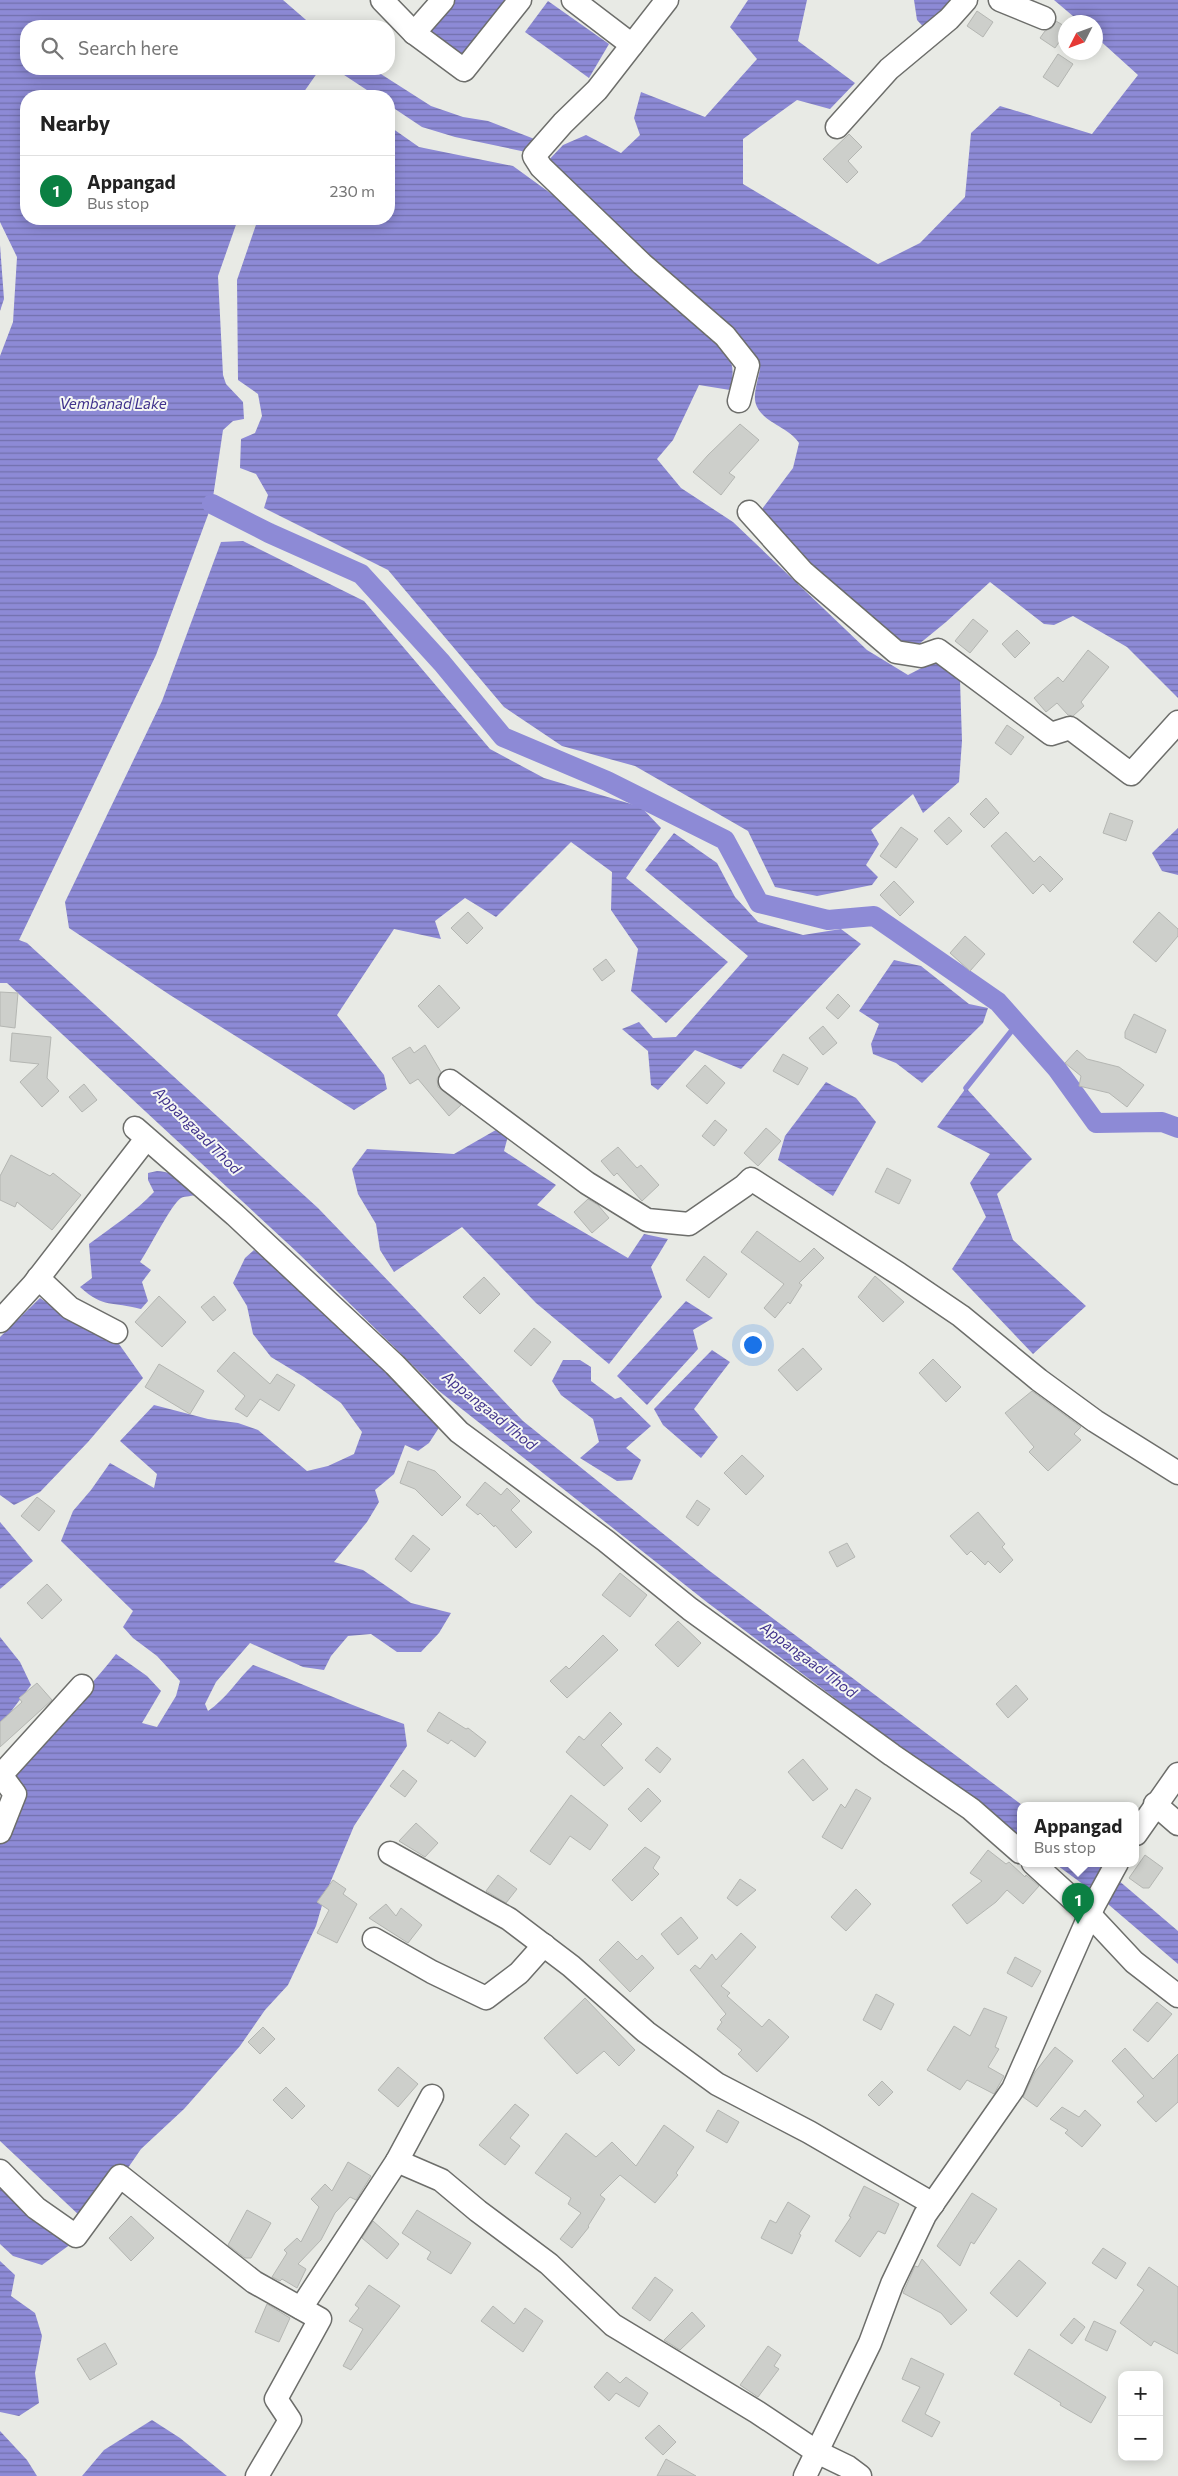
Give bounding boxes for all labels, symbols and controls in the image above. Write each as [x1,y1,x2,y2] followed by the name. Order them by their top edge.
[1058,15,1103,60] north arrow
[20,20,395,75] search box
[38,34,66,62] icon: search
[78,36,178,59] text: Search here
[40,110,110,135] text: Nearby
[87,170,176,193] text: Appangad
[52,181,60,200] text: 1
[330,181,375,200] text: 230 m
[87,193,149,212] text: Bus stop
[59,394,167,412] water label: Vembanad Lake
[150,1082,246,1178] water label: Appangaad Thod
[740,1332,766,1358] your location
[439,1366,542,1454] water label: Appangaad Thod
[757,1616,862,1702] water label: Appangaad Thod
[1017,1802,1139,1867] popup
[1034,1814,1122,1837] text: Appangad
[1034,1837,1096,1856] text: Bus stop
[1062,1883,1094,1924] pin: 1
[1118,2371,1163,2461] map controls
[1118,2371,1163,2416] button: +
[1118,2416,1163,2461] button: −

